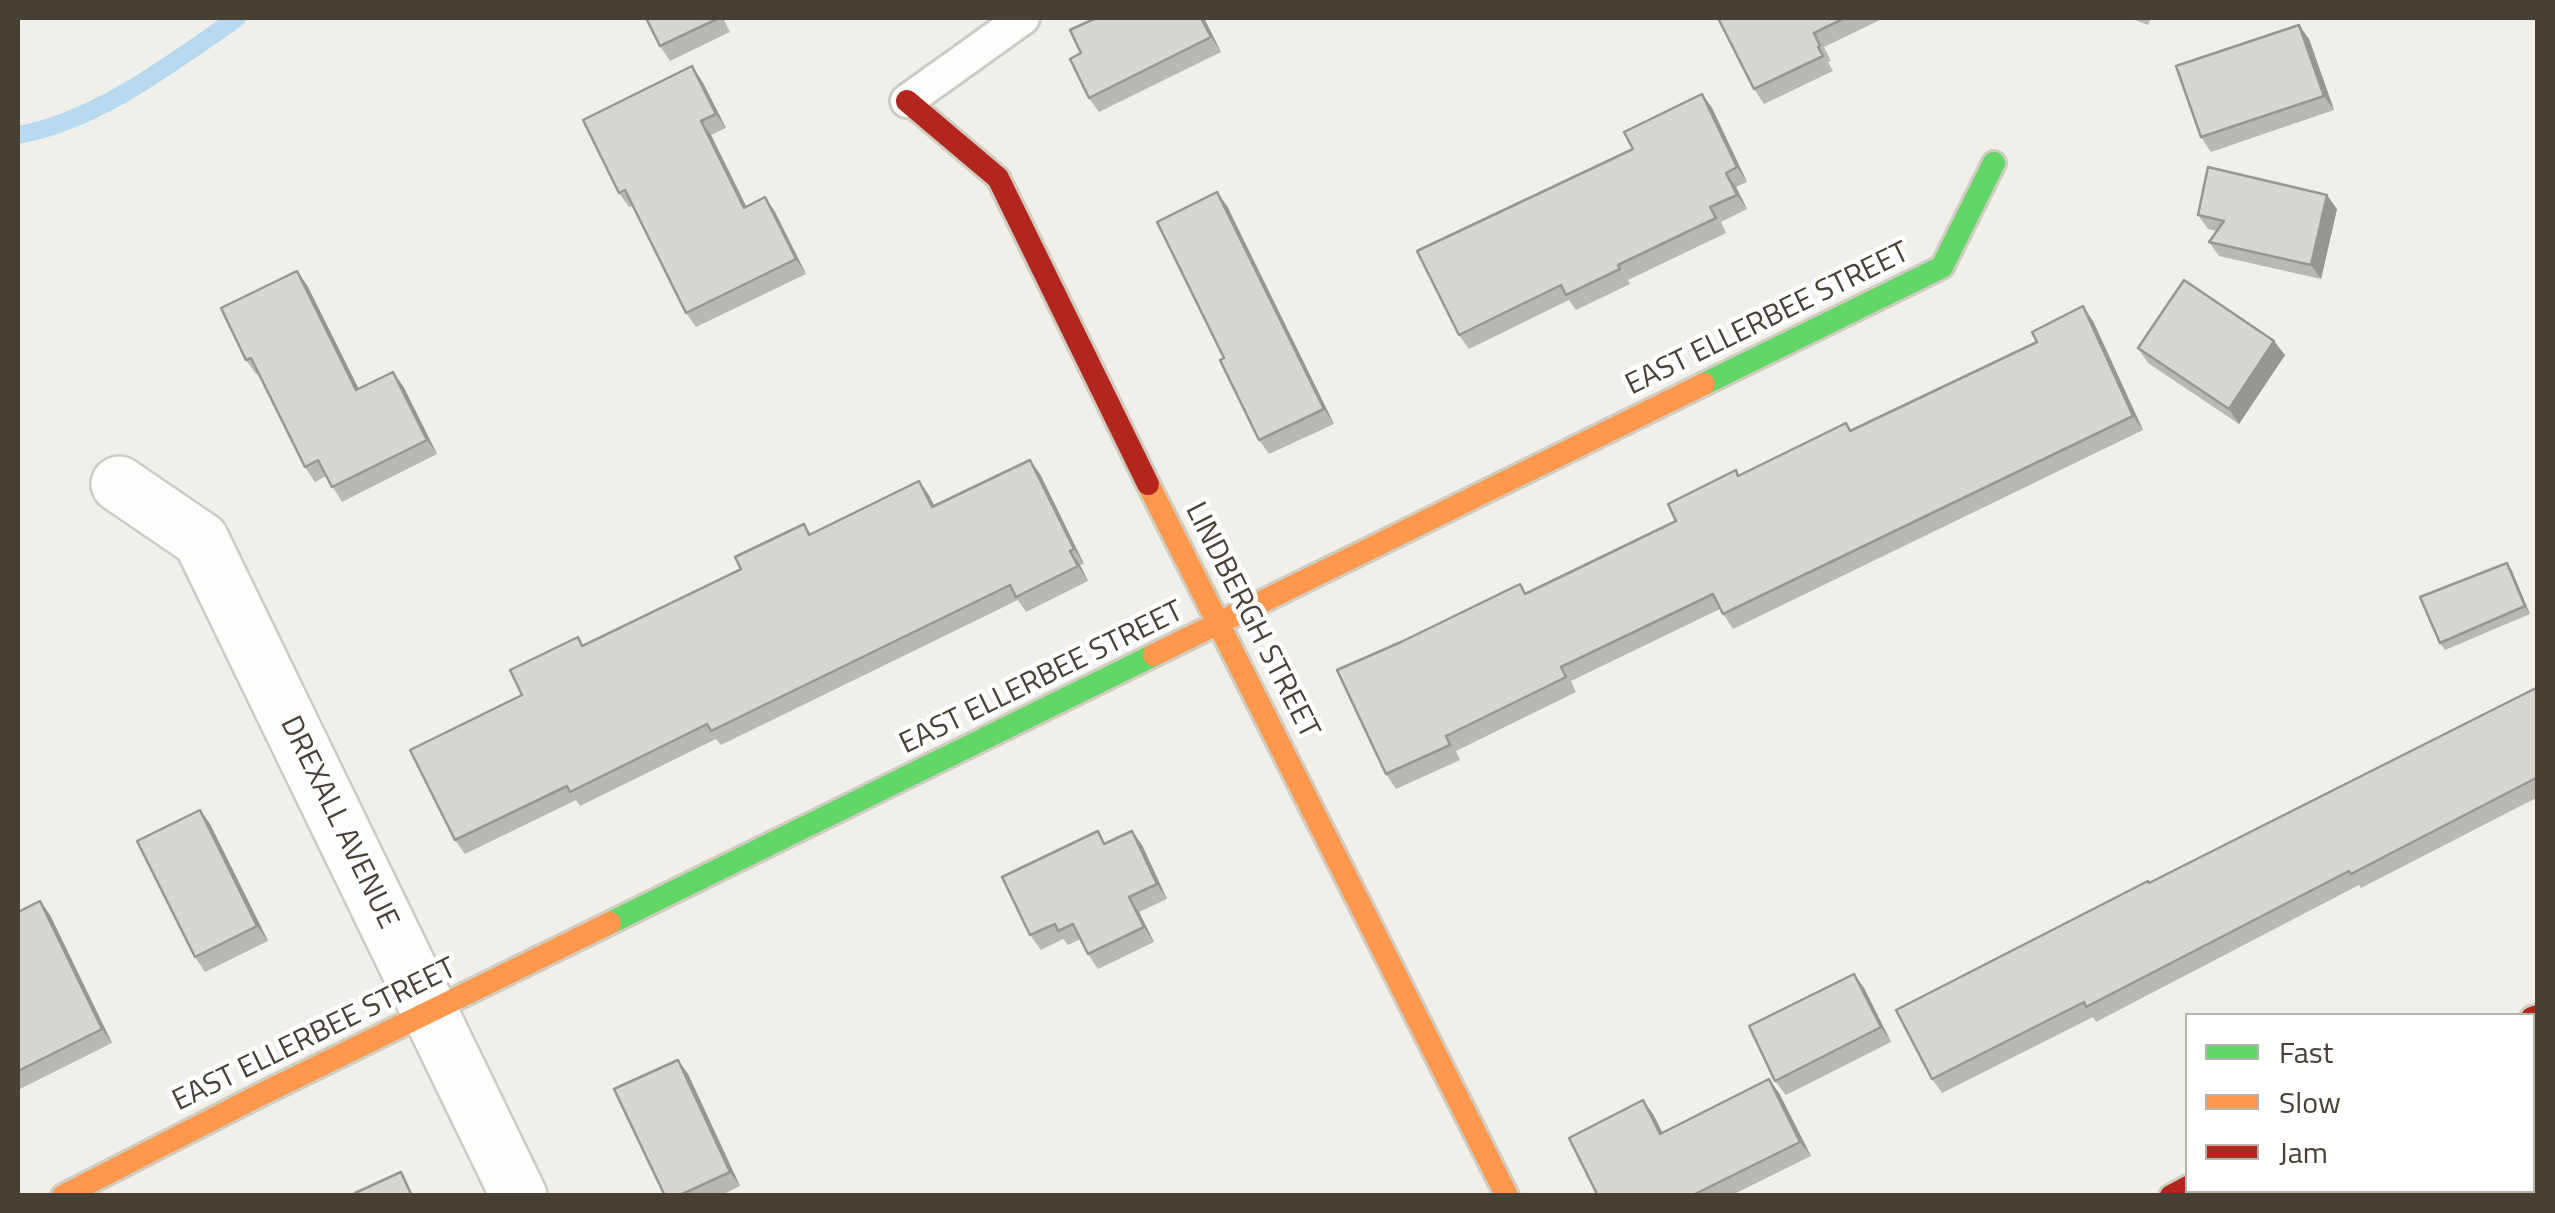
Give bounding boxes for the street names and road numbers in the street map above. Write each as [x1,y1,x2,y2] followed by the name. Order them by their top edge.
[1620,236,1916,404] street label: EAST ELLERBEE STREET
[1176,497,1326,745] street label: LINDBERGH STREET
[894,595,1190,763] street label: EAST ELLERBEE STREET
[271,711,405,935] street label: DREXALL AVENUE
[167,952,463,1120] street label: EAST ELLERBEE STREET

